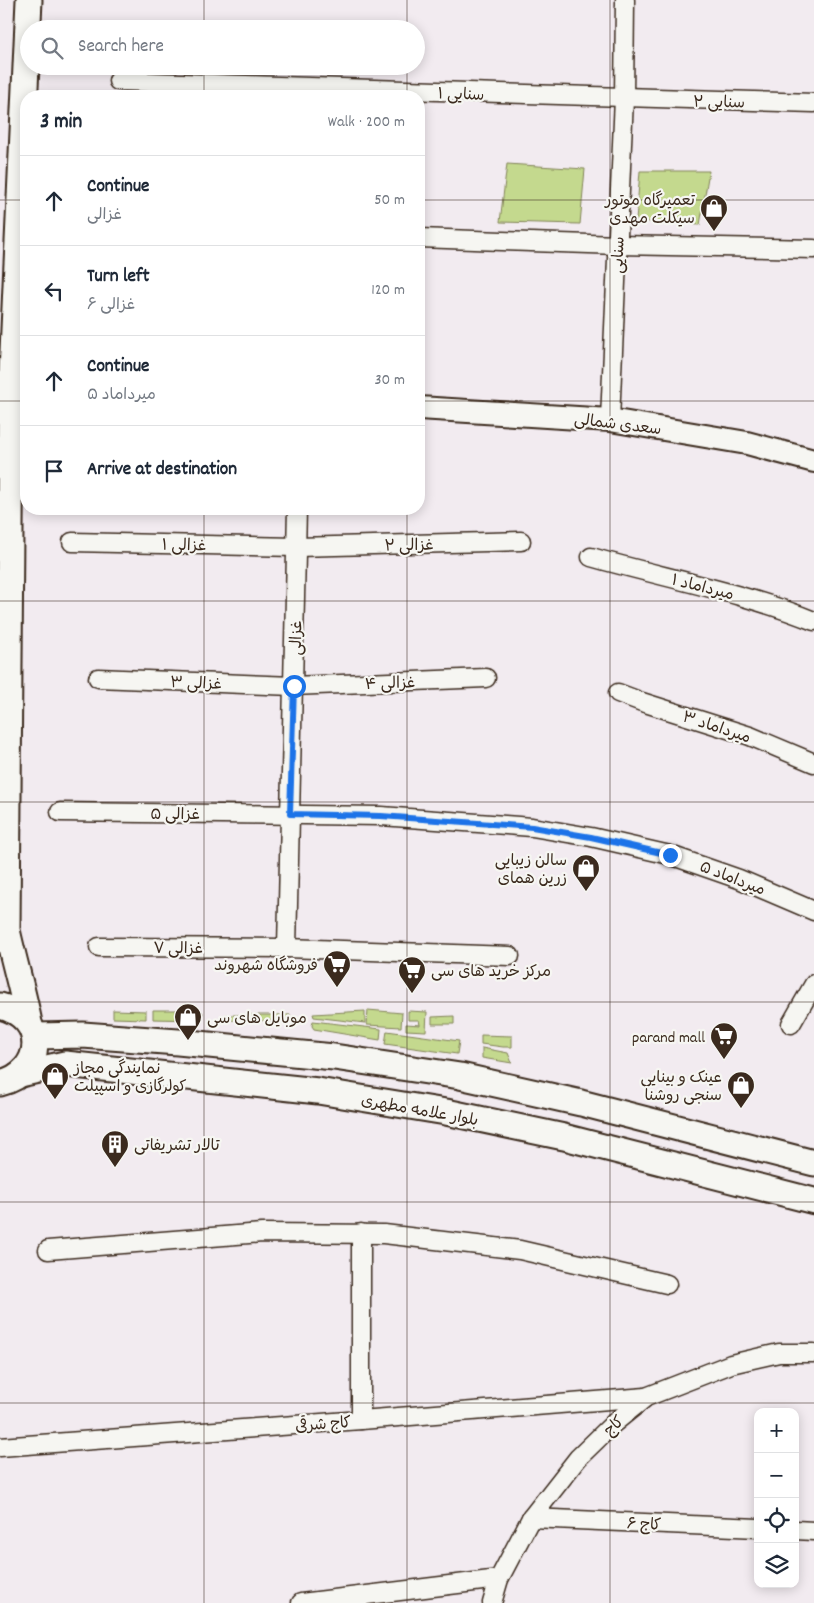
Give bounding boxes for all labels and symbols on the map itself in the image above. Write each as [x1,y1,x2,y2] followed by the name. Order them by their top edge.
[437,83,485,108] street label: سنایی ۱
[693,92,745,115] street label: سنایی ۲
[603,190,695,231] place label: تعمیرگاه موتور سیکلت مهدی
[699,193,729,232] shop icon: تعمیرگاه موتور سیکلت مهدی
[607,236,632,274] street label: سنایی
[573,409,663,442] street label: سعدی شمالی
[162,535,206,558] street label: غزالی ۱
[384,535,434,558] street label: غزالی ۲
[669,570,736,607] street label: میرداماد ۱
[286,620,309,656] street label: غزالی
[170,672,222,697] street label: غزالی ۳
[364,672,416,697] street label: غزالی ۴
[283,675,306,698] route start
[679,706,754,750] street label: میرداماد ۳
[150,804,200,827] street label: غزالی ۵
[659,844,682,867] route end
[495,850,567,891] place label: سالن زیبایی زرین همای
[571,853,601,892] shop icon: سالن زیبایی زرین همای
[696,856,768,902] street label: میرداماد ۵
[153,938,203,961] street label: غزالی ۷
[322,949,352,988] supermarket icon: فروشگاه شهروند
[214,955,318,978] place label: فروشگاه شهروند
[397,955,427,994] supermarket icon: مرکز خرید های سی
[431,961,551,984] place label: مرکز خرید های سی
[173,1002,203,1041] shop icon: موبایل های سی
[207,1008,307,1031] place label: موبایل های سی
[709,1021,739,1060] supermarket icon: parand mall
[632,1027,705,1050] place label: parand mall
[72,1058,187,1099] place label: نمایندگی مجاز کولرگازی و اسپیلت
[40,1061,70,1100] shop icon: نمایندگی مجاز کولرگازی و اسپیلت
[641,1067,722,1108] place label: عینک و بینایی سنجی روشنا
[726,1070,756,1109] shop icon: عینک و بینایی سنجی روشنا
[359,1090,480,1133] street label: بلوار علامه مطهری
[100,1129,130,1168] building icon: تالار تشریفاتی
[134,1135,220,1158] place label: تالار تشریفاتی
[294,1411,352,1439] street label: کاج شرقی
[599,1411,630,1442] street label: کاج
[626,1513,662,1538] street label: کاج ۶

